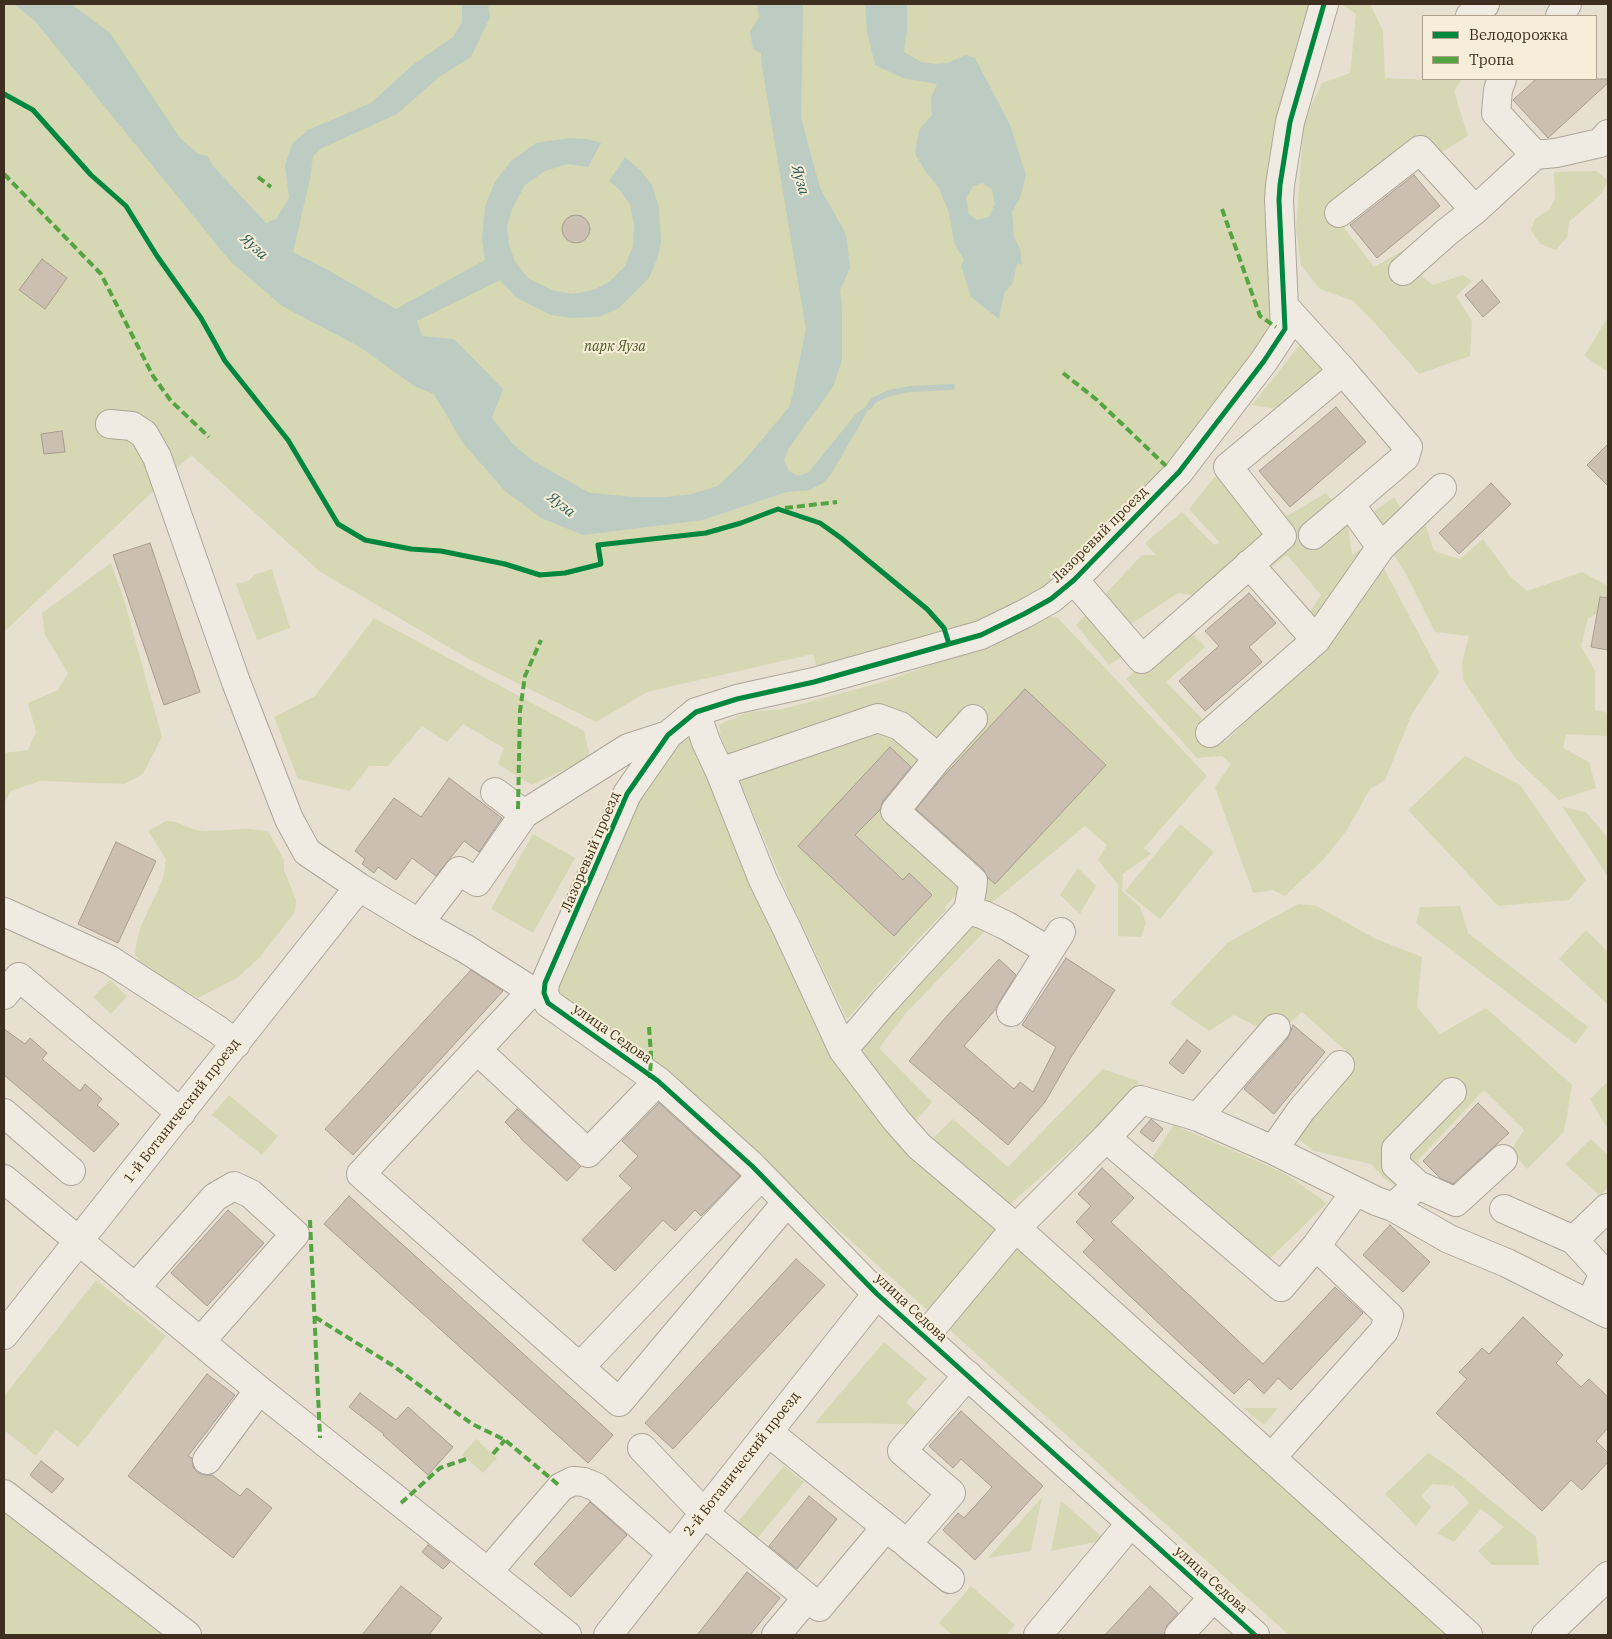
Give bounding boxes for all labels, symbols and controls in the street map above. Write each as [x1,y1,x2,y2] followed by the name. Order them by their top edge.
[1422,15,1597,80] legend
[1469,25,1568,44] text: Велодорожка
[1469,50,1514,69] text: Тропа
[787,163,813,197] water label: Яуза
[237,230,271,264] water label: Яуза
[584,339,646,355] park label: парк Яуза
[1048,483,1152,587] street label: Лазоревый проезд
[543,489,579,521] water label: Яуза
[558,789,624,915] street label: Лазоревый проезд
[569,1000,655,1068] street label: улица Седова
[120,1035,244,1187] street label: 1-й Ботанический проезд
[871,1270,951,1346] street label: улица Седова
[680,1388,804,1540] street label: 2-й Ботанический проезд
[1171,1543,1251,1617] street label: улица Седова

